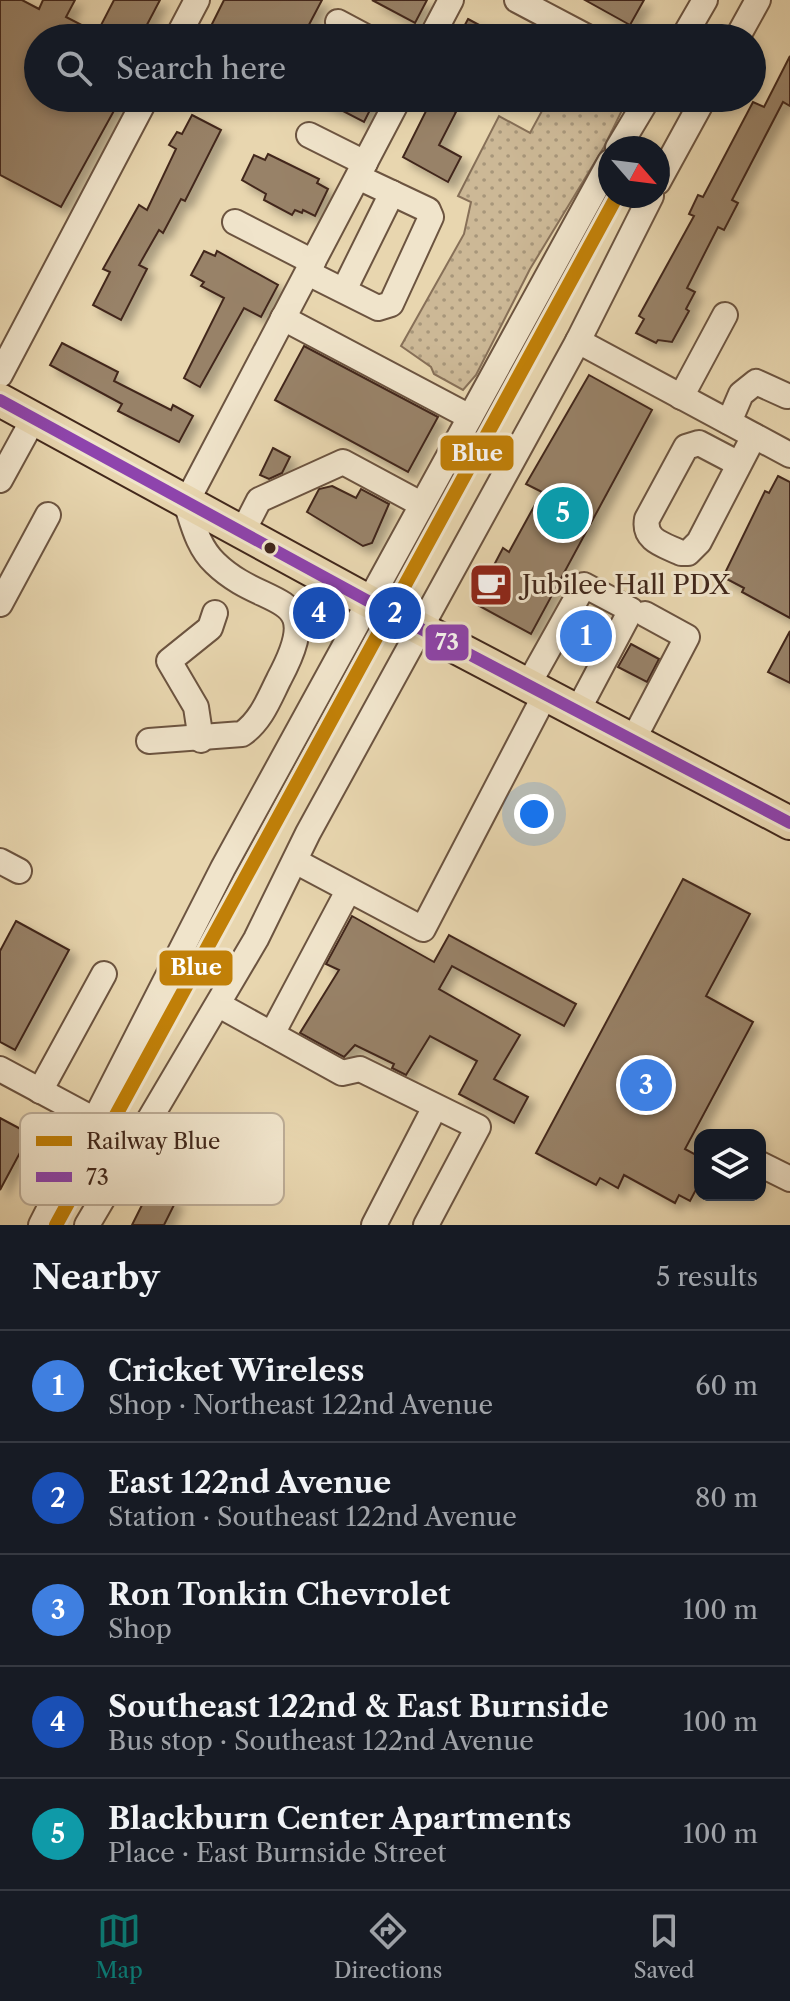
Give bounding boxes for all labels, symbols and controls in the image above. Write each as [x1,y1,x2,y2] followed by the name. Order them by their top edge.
[24,24,766,112] search box
[52,46,96,90] icon: search
[116,50,286,87] text: Search here
[598,136,670,208] north arrow
[439,434,515,472] line badge: Blue
[451,440,503,467] text: Blue
[537,483,589,543] pin: 5
[262,540,278,556] unlabelled marker
[467,561,515,609] cafe icon: Jubilee Hall PDX
[518,569,730,601] place label: Jubilee Hall PDX
[293,583,345,643] pin: 4
[369,583,421,643] pin: 2
[560,606,612,666] pin: 1
[424,623,470,662] line badge: 73
[435,629,459,656] text: 73
[514,794,554,834] your location
[158,949,234,987] line badge: Blue
[170,954,222,981] text: Blue
[620,1055,672,1115] pin: 3
[20,1113,284,1205] legend
[86,1128,220,1155] text: Railway Blue
[694,1129,766,1201] map controls
[694,1129,766,1201] button: layers
[86,1164,109,1191] text: 73
[32,1256,160,1298] text: Nearby
[656,1261,758,1293] text: 5 results
[108,1352,364,1389] text: Cricket Wireless
[52,1370,64,1402] text: 1
[695,1370,758,1402] text: 60 m
[108,1389,493,1421] text: Shop · Northeast 122nd Avenue
[108,1464,391,1501] text: East 122nd Avenue
[50,1482,66,1514] text: 2
[695,1482,758,1514] text: 80 m
[108,1501,517,1533] text: Station · Southeast 122nd Avenue
[108,1576,450,1613] text: Ron Tonkin Chevrolet
[51,1594,65,1626] text: 3
[683,1594,758,1626] text: 100 m
[108,1613,172,1645] text: Shop
[108,1688,609,1725] text: Southeast 122nd & East Burnside
[50,1706,66,1738] text: 4
[683,1706,758,1738] text: 100 m
[108,1725,534,1757] text: Bus stop · Southeast 122nd Avenue
[108,1800,571,1837] text: Blackburn Center Apartments
[51,1818,65,1850] text: 5
[683,1818,758,1850] text: 100 m
[108,1837,447,1869] text: Place · East Burnside Street
[95,1909,143,1984] tab: Map
[334,1909,442,1984] tab: Directions
[633,1909,694,1984] tab: Saved

